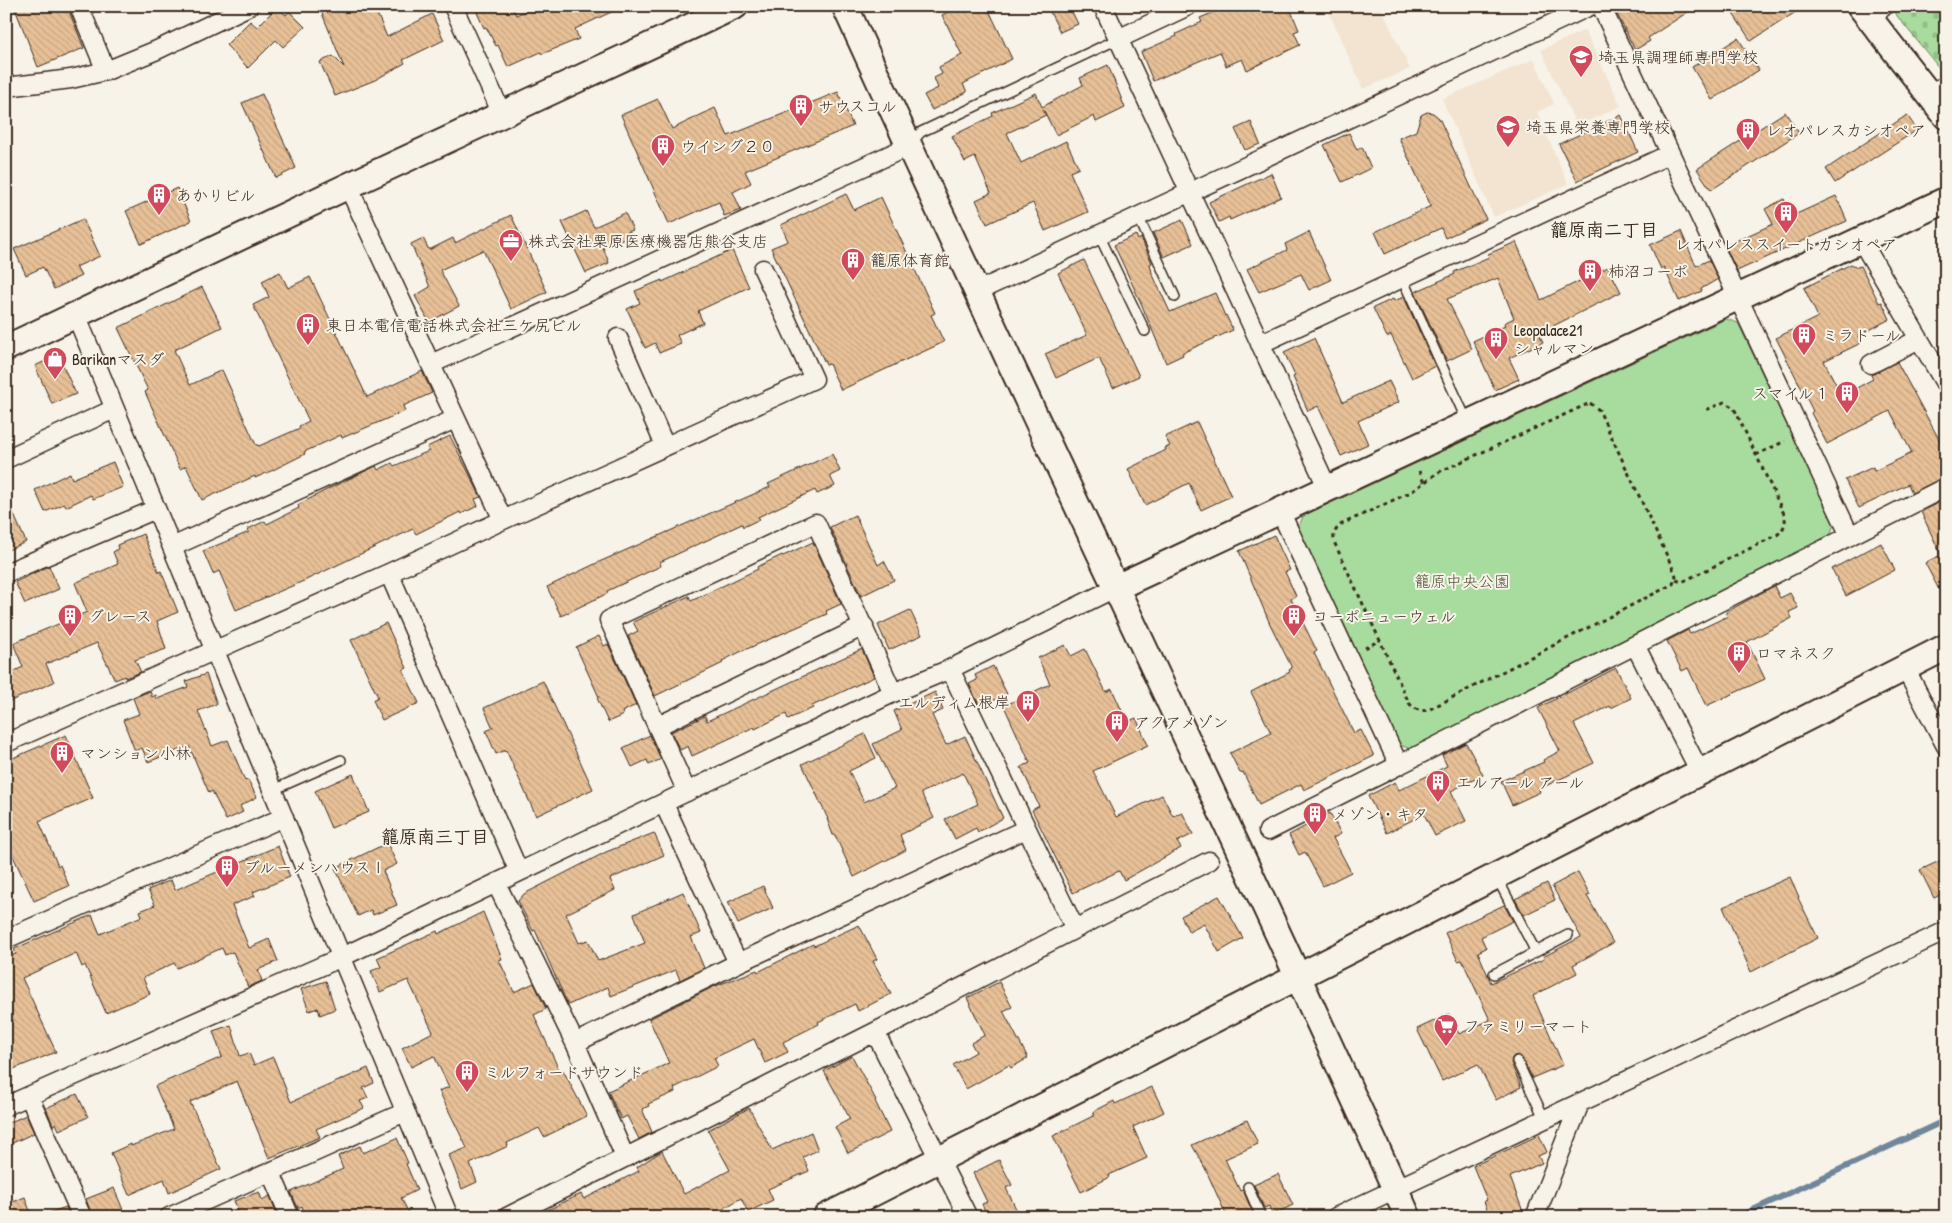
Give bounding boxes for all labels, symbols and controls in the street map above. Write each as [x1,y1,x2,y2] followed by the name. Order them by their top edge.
[1568,44,1594,78] school or university icon: 埼玉県調理師専門学校
[1598,46,1758,68] place label: 埼玉県調理師専門学校
[788,93,814,127] building icon: サウスコル
[818,95,897,117] place label: サウスコル
[1495,114,1521,148] school or university icon: 埼玉県栄養専門学校
[1526,116,1670,138] place label: 埼玉県栄養専門学校
[1735,117,1761,151] building icon: レオパレスカシオペア
[1766,119,1926,141] place label: レオパレスカシオペア
[650,133,676,167] building icon: ウイング２０
[680,135,775,157] place label: ウイング２０
[146,182,172,216] building icon: あかりビル
[176,184,256,206] place label: あかりビル
[1773,200,1799,234] building icon: レオパレススイートカシオペア
[1550,217,1658,242] district label: 籠原南二丁目
[498,228,524,262] office icon: 株式会社栗原医療機器店熊谷支店
[528,230,768,252] place label: 株式会社栗原医療機器店熊谷支店
[1675,233,1897,255] place label: レオパレススイートカシオペア
[840,247,866,281] building icon: 籠原体育館
[870,249,950,271] place label: 籠原体育館
[1577,258,1603,292] building icon: 柿沼コーポ
[1608,260,1688,282] place label: 柿沼コーポ
[295,312,321,346] building icon: 東日本電信電話株式会社三ケ尻ビル
[326,314,582,336] place label: 東日本電信電話株式会社三ケ尻ビル
[1514,319,1594,359] place label: Leopalace21 シャルマン
[1791,322,1817,356] building icon: ミラドール
[1822,324,1901,346] place label: ミラドール
[1483,326,1509,360] building icon: Leopalace21 シャルマン
[42,346,68,380] shop icon: Barikanマスダ
[72,348,165,370] place label: Barikanマスダ
[1834,380,1860,414] building icon: スマイル１
[1752,382,1830,404] place label: スマイル１
[1414,570,1510,592] park label: 籠原中央公園
[57,603,83,637] building icon: グレース
[1281,603,1307,637] building icon: コーポニューウェル
[88,605,152,627] place label: グレース
[1312,605,1456,627] place label: コーポニューウェル
[1726,640,1752,674] building icon: ロマネスク
[1756,642,1836,664] place label: ロマネスク
[1015,689,1041,723] building icon: エルディム根岸
[898,691,1010,713] place label: エルディム根岸
[1104,709,1130,743] building icon: アクアメゾン
[1134,711,1228,733] place label: アクアメゾン
[49,740,75,774] building icon: マンション小林
[80,742,191,764] place label: マンション小林
[1425,769,1451,803] building icon: エルアール アール
[1456,771,1584,793] place label: エルアール アール
[1302,801,1328,835] building icon: メゾン・キタ
[1332,803,1428,825] place label: メゾン・キタ
[381,824,489,849] district label: 籠原南三丁目
[214,854,240,888] building icon: ブルーメンハウスＩ
[244,856,386,878] place label: ブルーメンハウスＩ
[1433,1013,1459,1047] supermarket icon: ファミリーマート
[1464,1015,1592,1037] place label: ファミリーマート
[454,1059,480,1093] building icon: ミルフォードサウンド
[484,1061,644,1083] place label: ミルフォードサウンド

